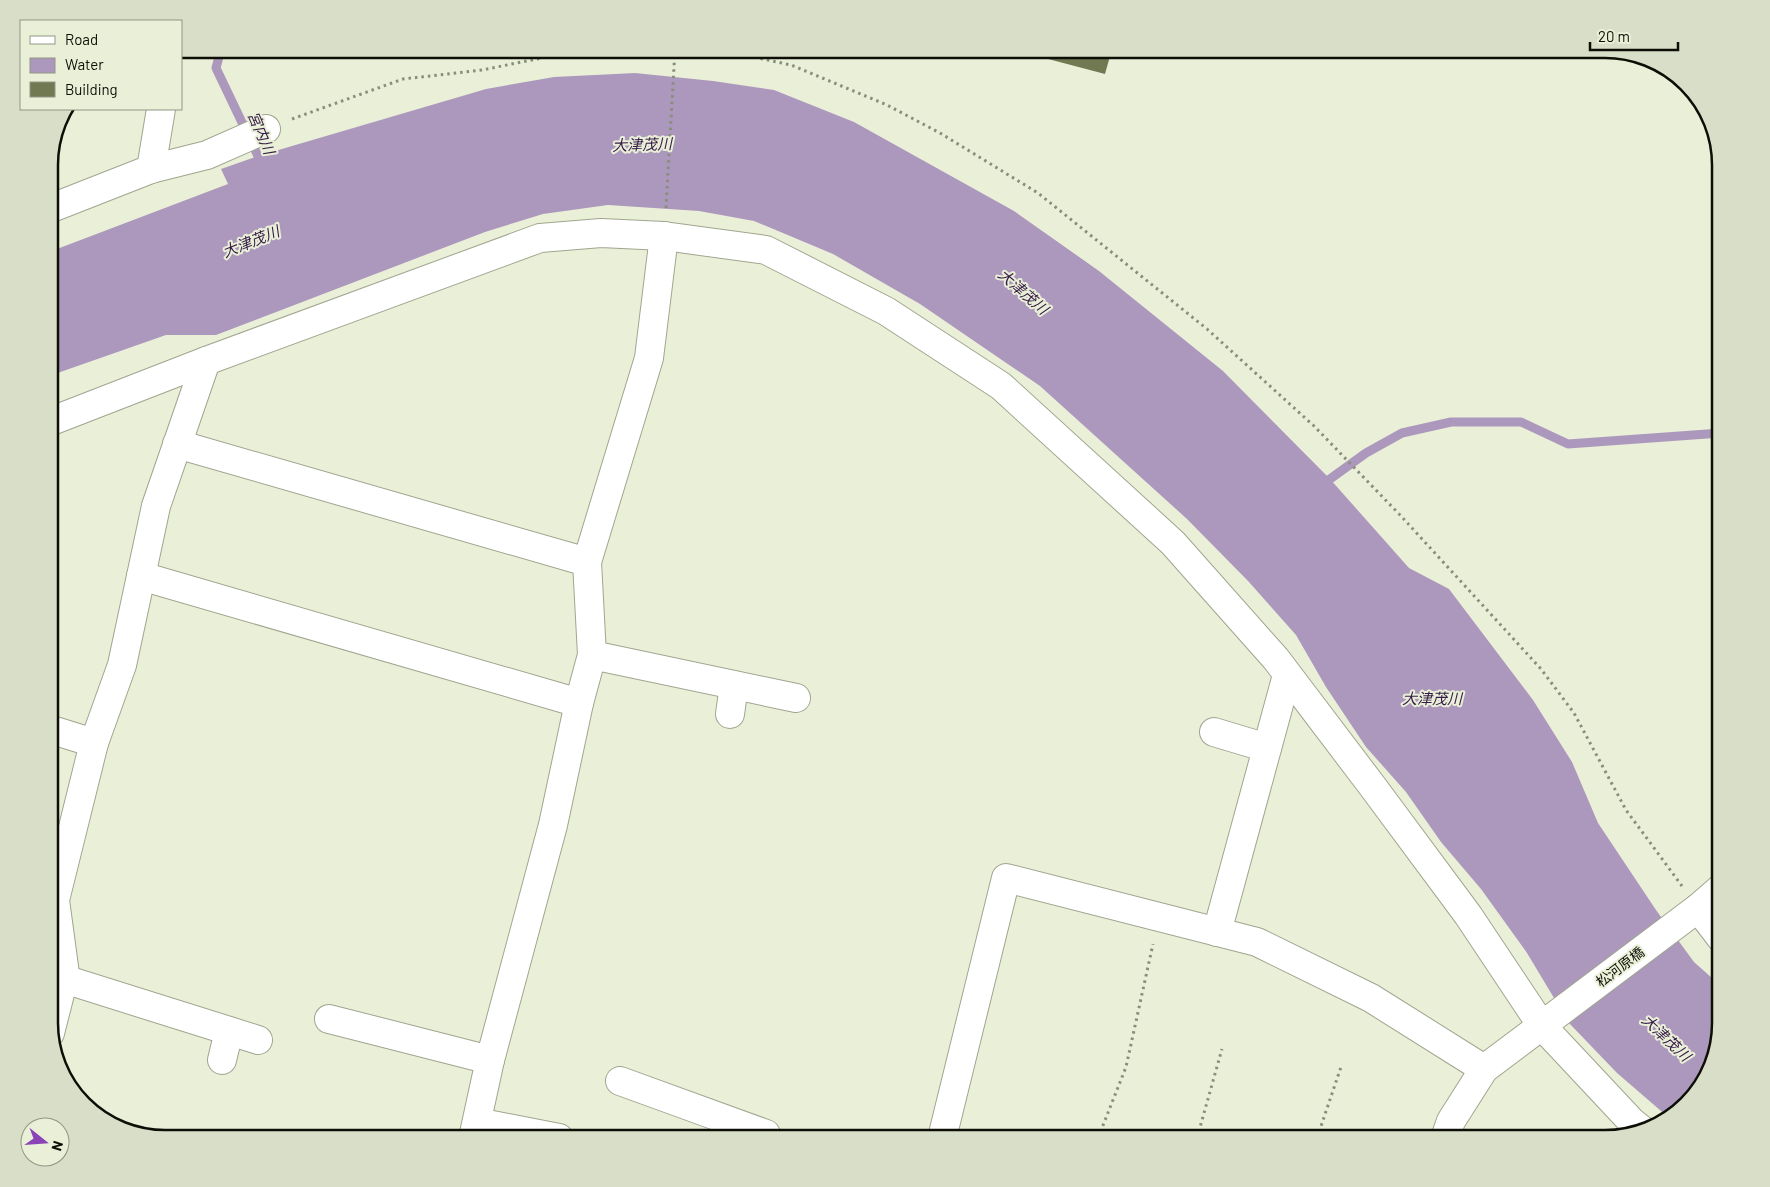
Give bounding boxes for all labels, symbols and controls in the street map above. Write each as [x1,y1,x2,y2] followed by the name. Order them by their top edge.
[20,20,182,110] legend
[1590,20,1678,52] scale bar
[1598,27,1630,45] text: 20 m
[65,30,98,48] text: Road
[65,55,104,73] text: Water
[65,80,118,98] text: Building
[245,108,280,159] water label: 宮内川
[612,134,674,154] water label: 大津茂川
[219,221,284,261] water label: 大津茂川
[995,265,1054,319] water label: 大津茂川
[1402,689,1464,707] water label: 大津茂川
[1592,943,1647,990] street label: 松河原橋
[1639,1010,1696,1066] water label: 大津茂川
[20,1117,70,1167] north arrow
[48,1139,67,1153] text: N

